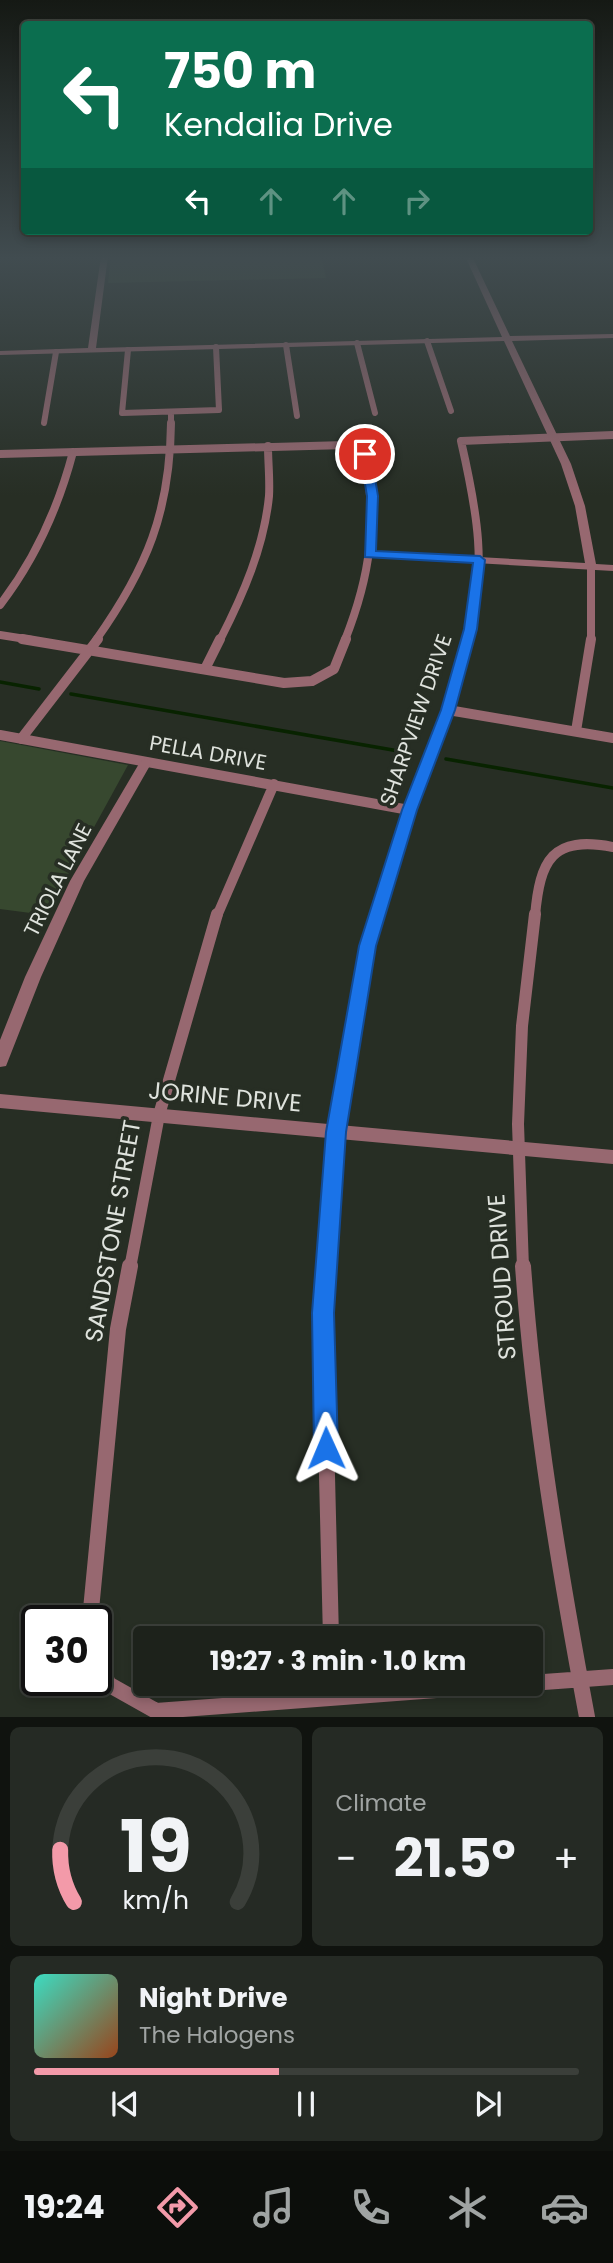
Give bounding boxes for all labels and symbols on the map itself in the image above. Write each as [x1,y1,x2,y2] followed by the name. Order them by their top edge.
[335,424,395,484] pin
[373,630,459,810] street label: SHARPVIEW DRIVE
[147,728,269,777] street label: PELLA DRIVE
[17,818,98,941] street label: TRIOLA LANE
[147,1073,303,1120] street label: JORINE DRIVE
[77,1117,148,1345] street label: SANDSTONE STREET
[479,1193,524,1361] street label: STROUD DRIVE
[289,1411,363,1485] position arrow
[21,1605,112,1696] speed limit sign: 30

